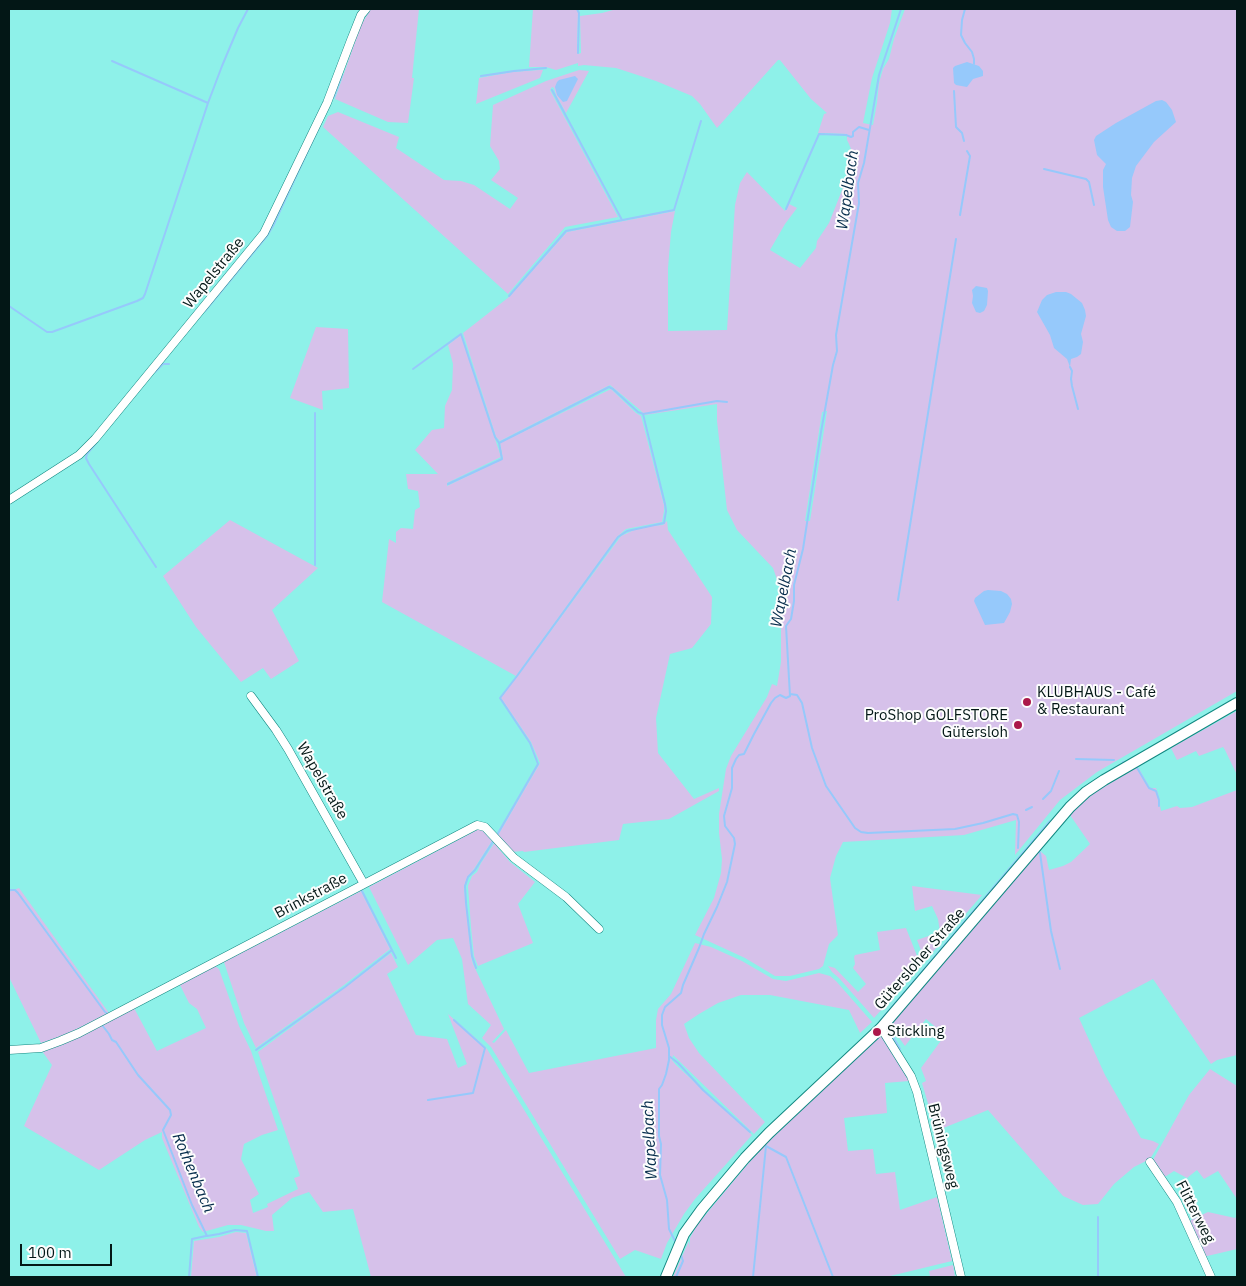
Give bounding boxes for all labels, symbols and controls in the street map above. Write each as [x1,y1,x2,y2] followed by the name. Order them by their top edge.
[833,149,863,231] water label: Wapelbach
[180,234,248,312] street label: Wapelstraße
[767,547,801,629] water label: Wapelbach
[1037,684,1156,719] place label: KLUBHAUS - Café & Restaurant
[1021,696,1033,708] marker: KLUBHAUS - Café & Restaurant
[865,707,1008,742] place label: ProShop GOLFSTORE Gütersloh
[1012,719,1024,731] marker: ProShop GOLFSTORE Gütersloh
[293,739,351,823] street label: Wapelstraße
[272,869,350,923] street label: Brinkstraße
[871,905,969,1013] street label: Gütersloher Straße
[887,1023,944,1041] place label: Stickling
[871,1026,883,1038] marker: Stickling
[638,1100,662,1180] water label: Wapelbach
[924,1101,962,1191] street label: Brüningsweg
[168,1130,218,1216] water label: Rothenbach
[1172,1178,1218,1246] street label: Flitterweg
[22,1234,115,1266] scale bar
[28,1243,72,1262] text: 100 m

